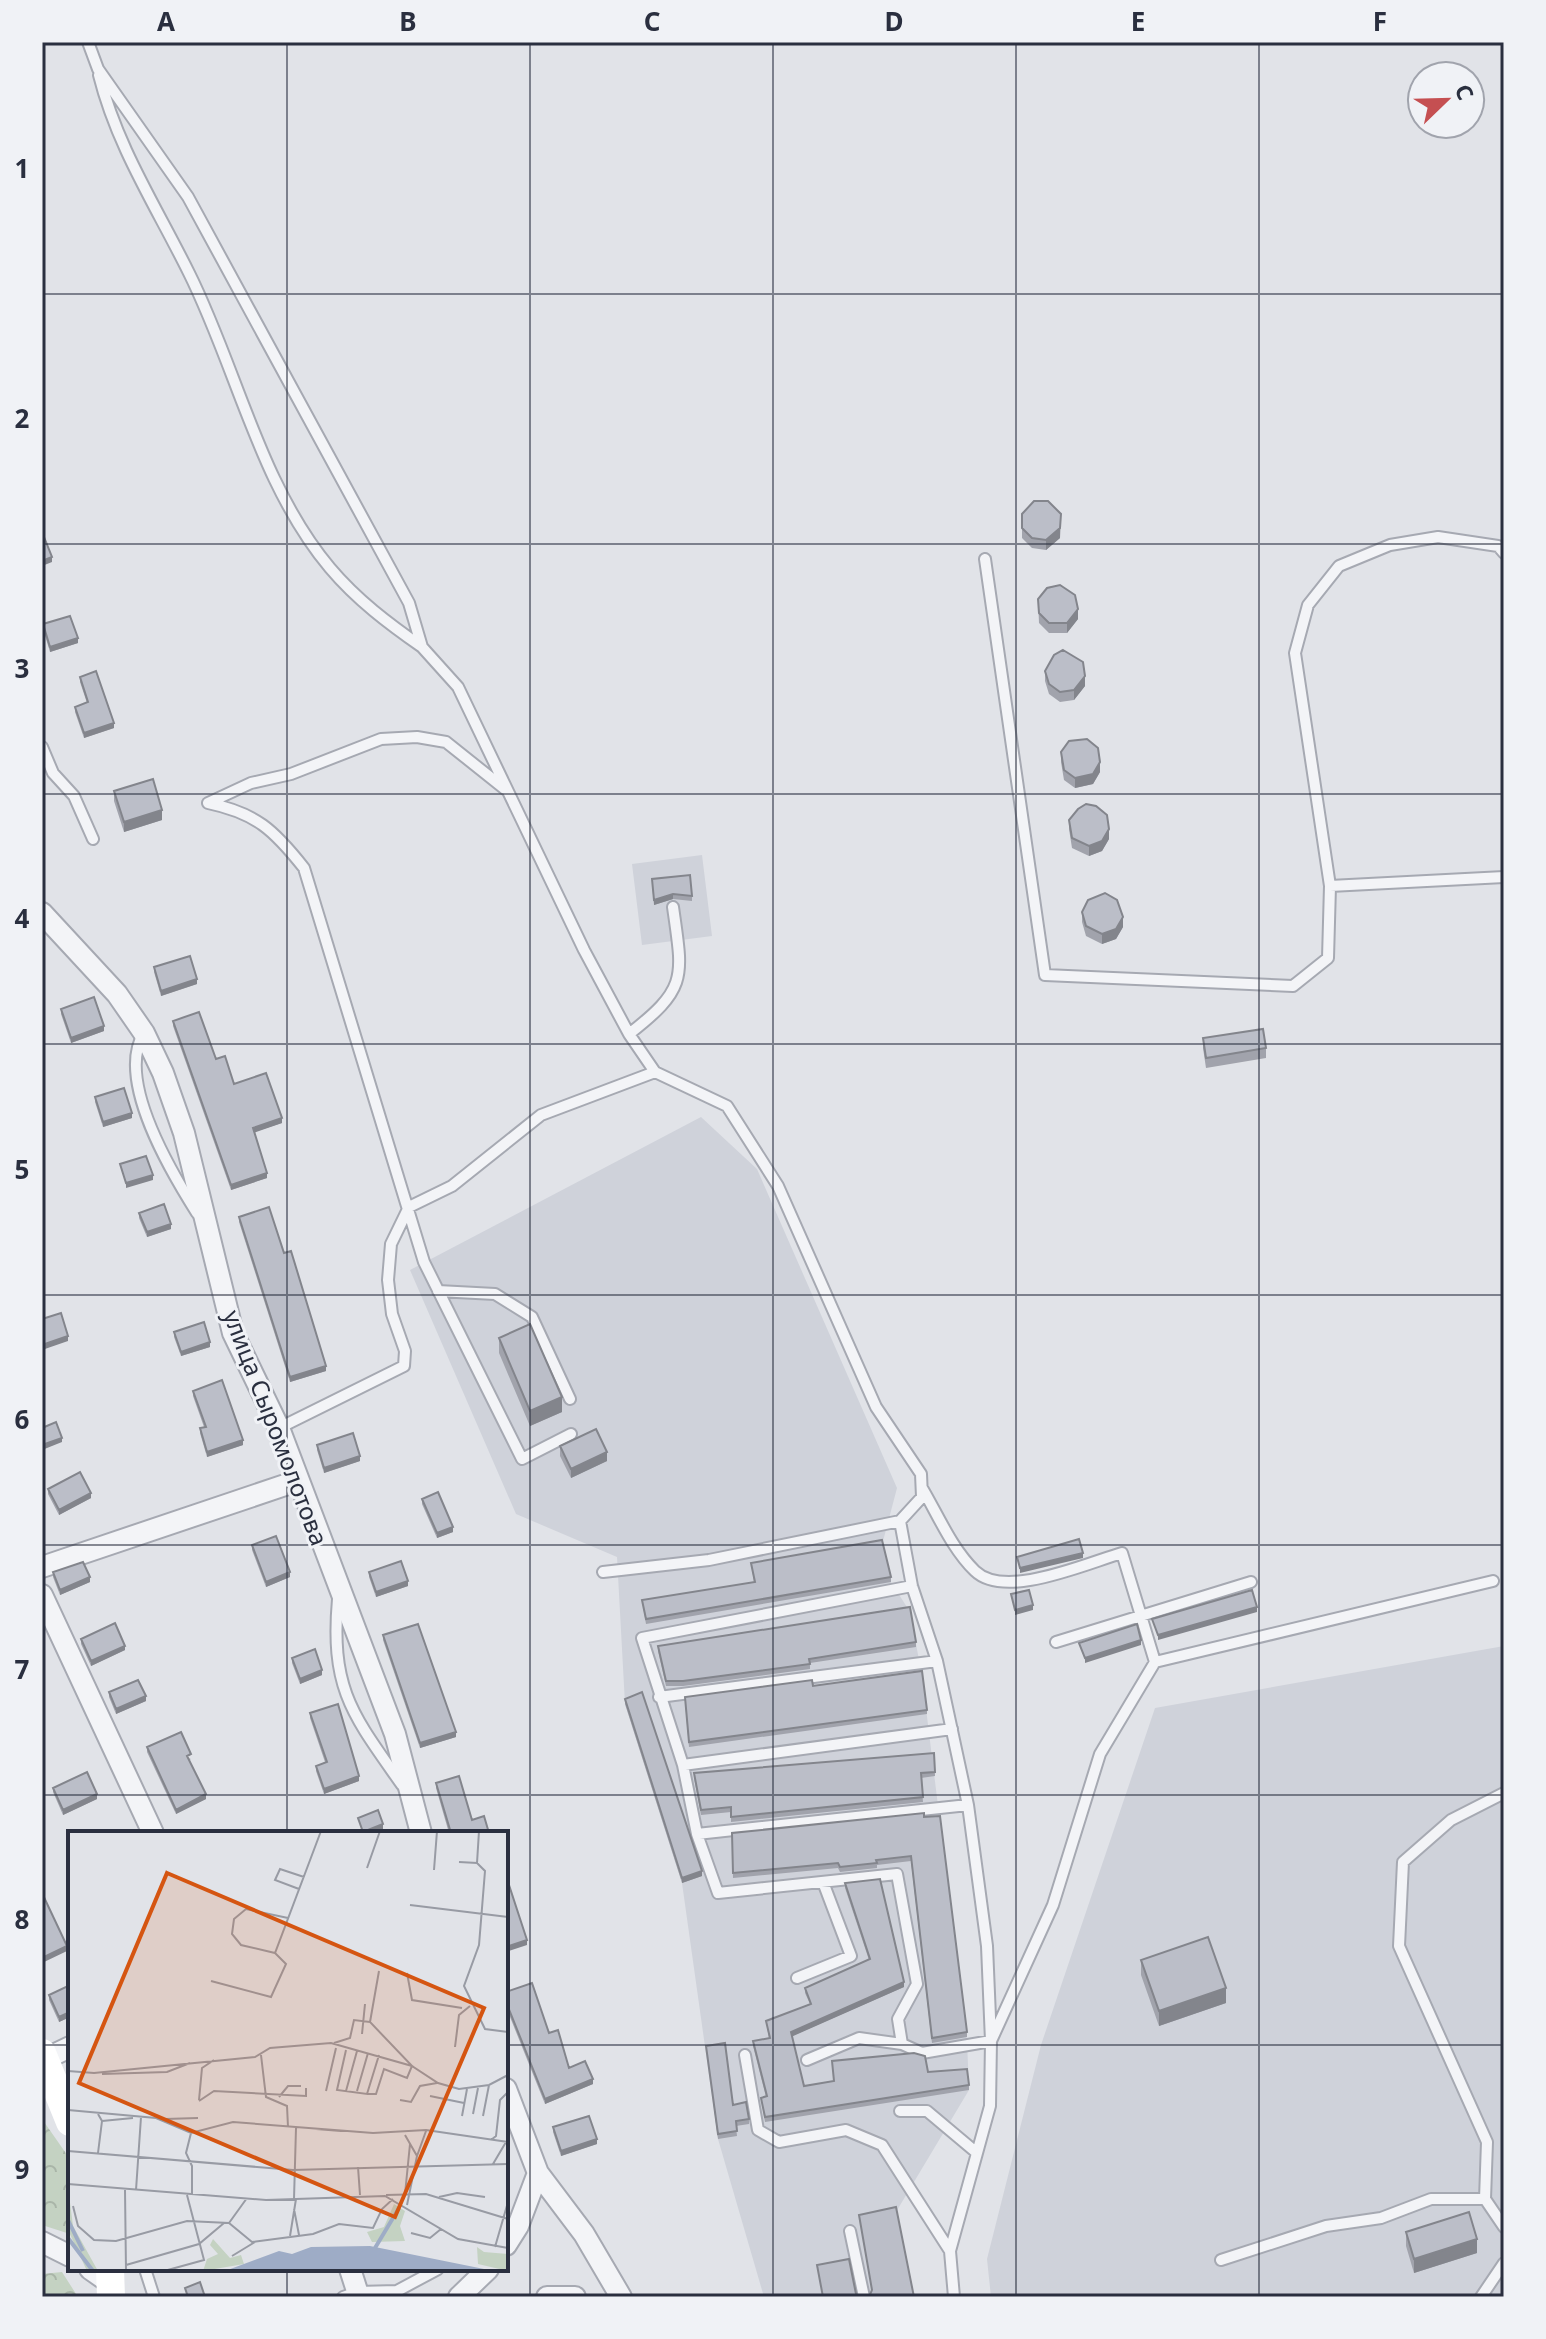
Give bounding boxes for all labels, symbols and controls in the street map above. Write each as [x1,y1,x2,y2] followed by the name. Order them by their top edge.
[157,3,175,39] text: A
[399,3,417,39] text: B
[644,3,660,39] text: C
[884,3,904,39] text: D
[1131,3,1145,39] text: E
[1373,3,1387,39] text: F
[1406,60,1486,140] north arrow
[1449,79,1482,104] text: С
[15,150,29,186] text: 1
[15,400,30,436] text: 2
[15,650,29,686] text: 3
[15,900,30,936] text: 4
[15,1151,29,1187] text: 5
[216,1305,337,1550] street label: улица Сыромолотова
[15,1401,30,1437] text: 6
[15,1651,30,1687] text: 7
[68,1831,508,2271] inset map
[15,1901,29,1937] text: 8
[15,2151,29,2187] text: 9

